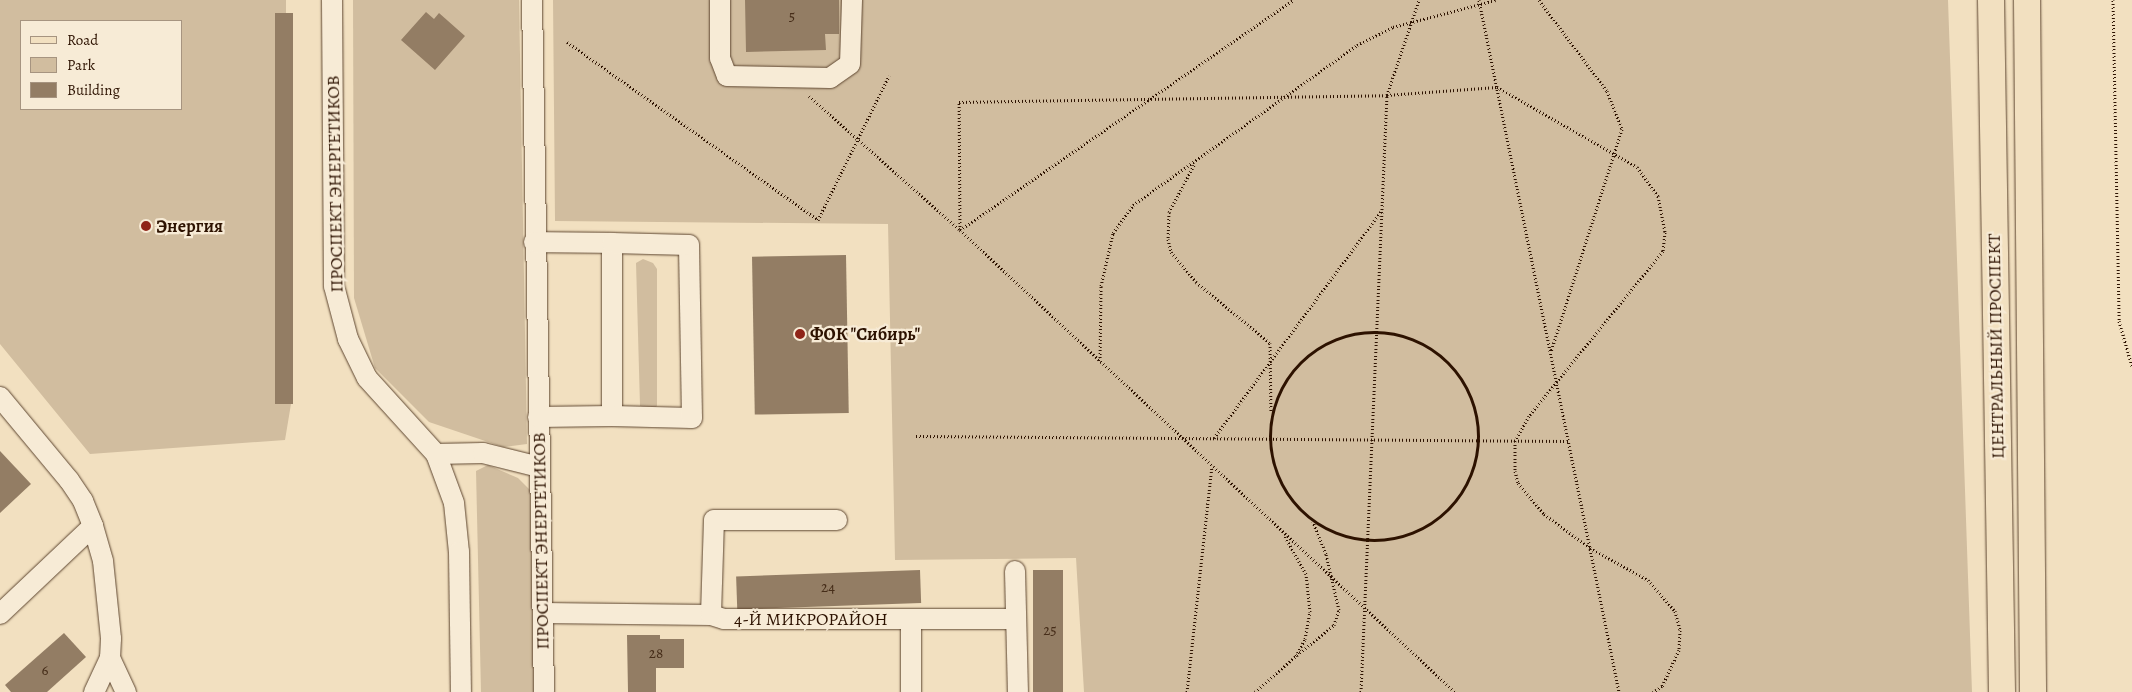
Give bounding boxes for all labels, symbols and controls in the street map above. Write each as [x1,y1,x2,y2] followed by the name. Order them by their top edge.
[789,8,795,26] house number: 5
[20,20,182,110] legend
[67,30,98,50] text: Road
[67,55,95,75] text: Park
[322,75,348,293] street label: ПРОСПЕКТ ЭНЕРГЕТИКОВ
[67,80,120,100] text: Building
[156,215,223,237] place label: Энергия
[140,220,152,232] marker: Энергия
[1983,233,2009,459] street label: ЦЕНТРАЛЬНЫЙ ПРОСПЕКТ
[810,323,921,345] place label: ФОК "Сибирь"
[794,328,806,340] marker: ФОК "Сибирь"
[528,432,554,650] street label: ПРОСПЕКТ ЭНЕРГЕТИКОВ
[821,579,835,597] house number: 24
[734,608,888,630] street label: 4-Й МИКРОРАЙОН
[1043,622,1057,640] house number: 25
[649,645,663,663] house number: 28
[42,662,48,680] house number: 6

